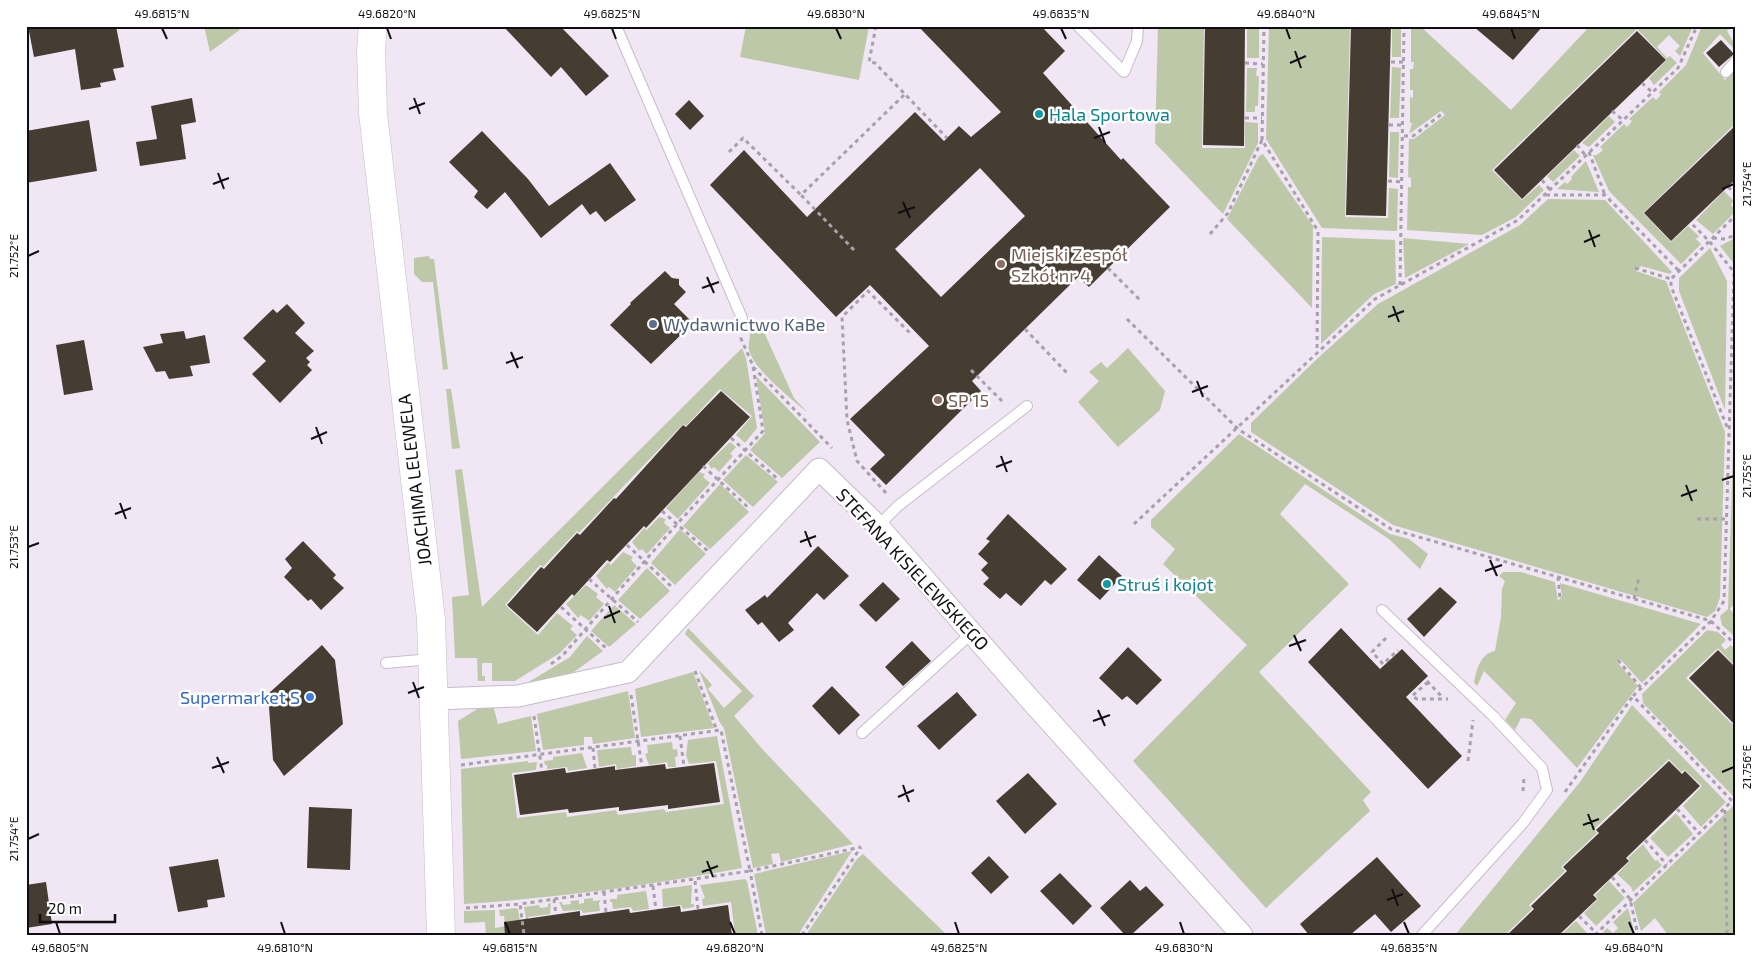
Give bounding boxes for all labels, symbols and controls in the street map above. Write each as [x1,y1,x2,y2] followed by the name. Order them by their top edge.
[134,6,190,20] text: 49.6815°N
[358,6,416,20] text: 49.6820°N
[583,6,641,20] text: 49.6825°N
[807,6,865,20] text: 49.6830°N
[1032,6,1090,20] text: 49.6835°N
[1257,6,1315,20] text: 49.6840°N
[1482,6,1540,20] text: 49.6845°N
[1049,103,1170,125] place label: Hala Sportowa
[1033,108,1045,120] marker: Hala Sportowa
[1739,161,1753,206] text: 21.754°E
[6,234,20,278] text: 21.752°E
[1011,243,1128,286] place label: Miejski Zespół Szkół nr 4
[995,258,1007,270] marker: Miejski Zespół Szkół nr 4
[663,313,825,335] place label: Wydawnictwo KaBe
[647,318,659,330] marker: Wydawnictwo KaBe
[948,389,989,411] place label: SP 15
[392,392,435,567] street label: JOACHIMA LELEWELA
[932,394,944,406] marker: SP 15
[1739,454,1753,498] text: 21.755°E
[832,483,994,655] street label: STEFANA KISIELEWSKIEGO
[6,525,20,569] text: 21.753°E
[1117,573,1214,595] place label: Struś i kojot
[1101,578,1113,590] marker: Struś i kojot
[180,686,300,708] place label: Supermarket S
[304,691,316,703] marker: Supermarket S
[1739,745,1753,789] text: 21.756°E
[6,816,20,861] text: 21.754°E
[40,891,115,923] scale bar
[48,899,82,917] text: 20 m
[31,940,89,954] text: 49.6805°N
[257,940,313,954] text: 49.6810°N
[482,940,538,954] text: 49.6815°N
[706,940,764,954] text: 49.6820°N
[930,940,988,954] text: 49.6825°N
[1155,940,1213,954] text: 49.6830°N
[1380,940,1438,954] text: 49.6835°N
[1605,940,1663,954] text: 49.6840°N

